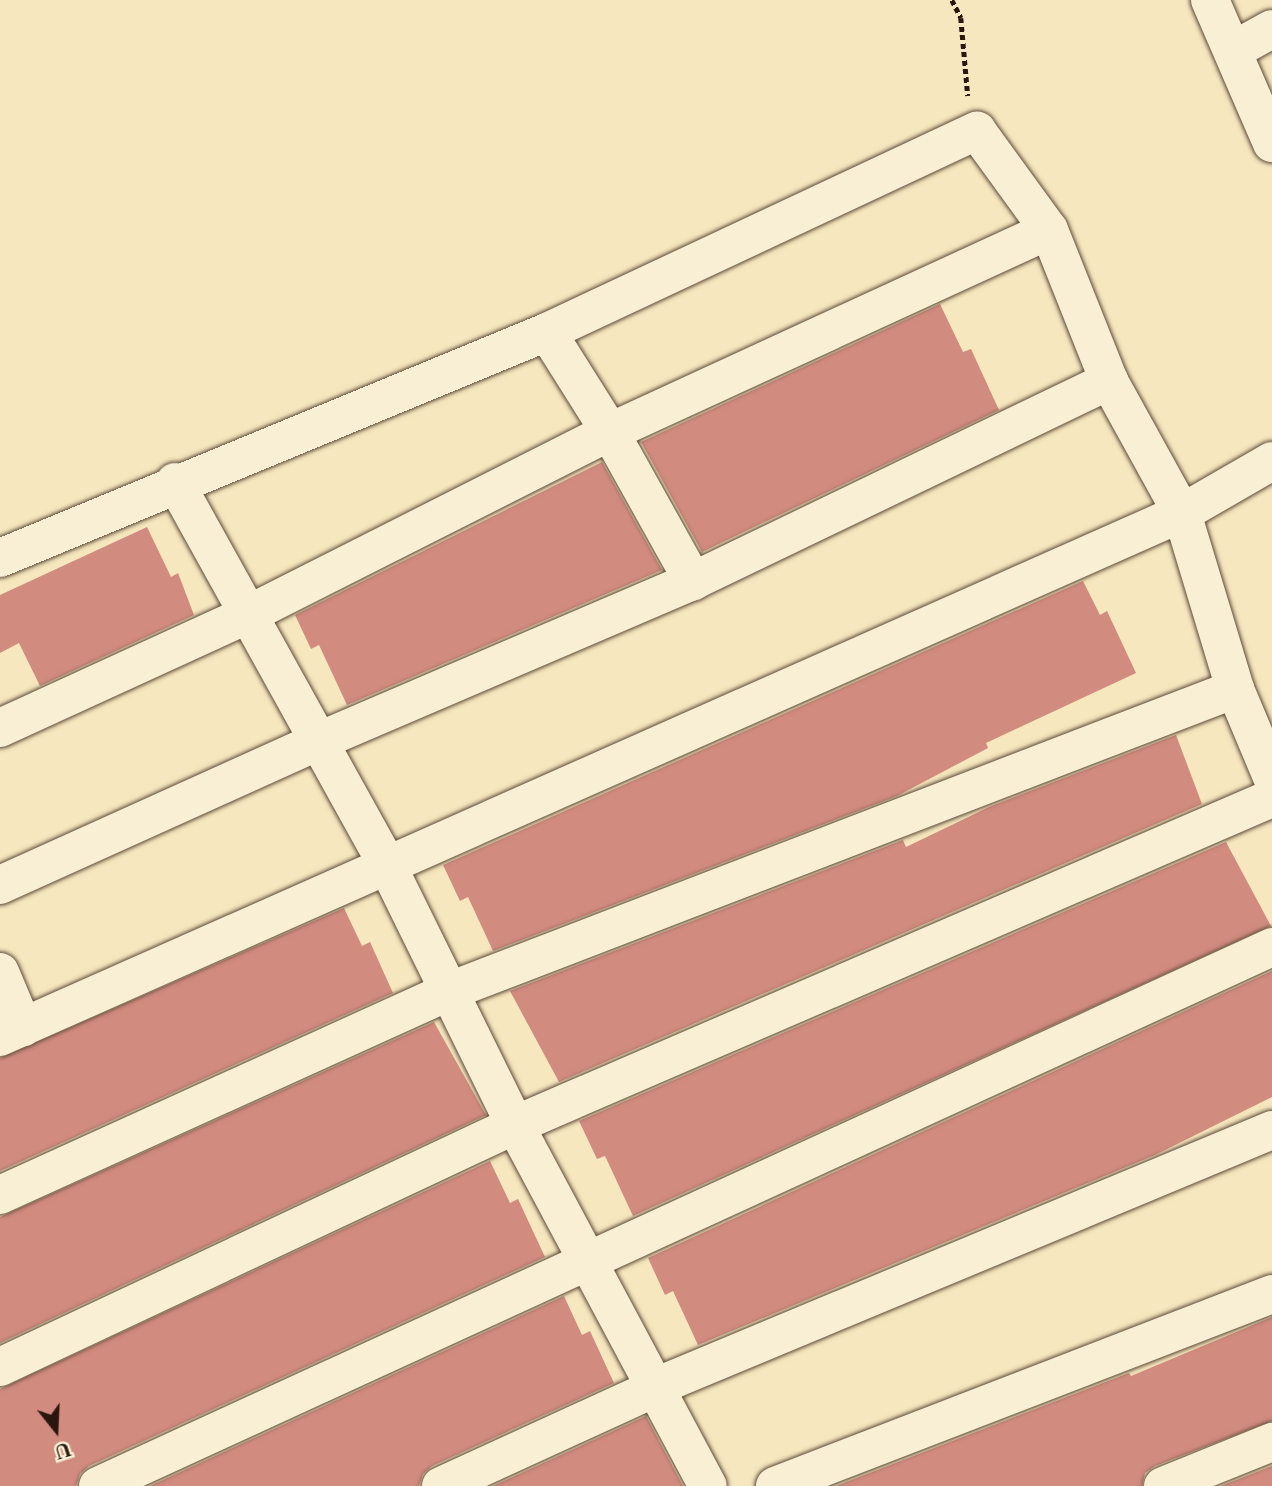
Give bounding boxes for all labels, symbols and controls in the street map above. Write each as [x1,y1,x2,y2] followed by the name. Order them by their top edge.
[21,1395,91,1465] north arrow
[52,1437,74,1464] text: U

